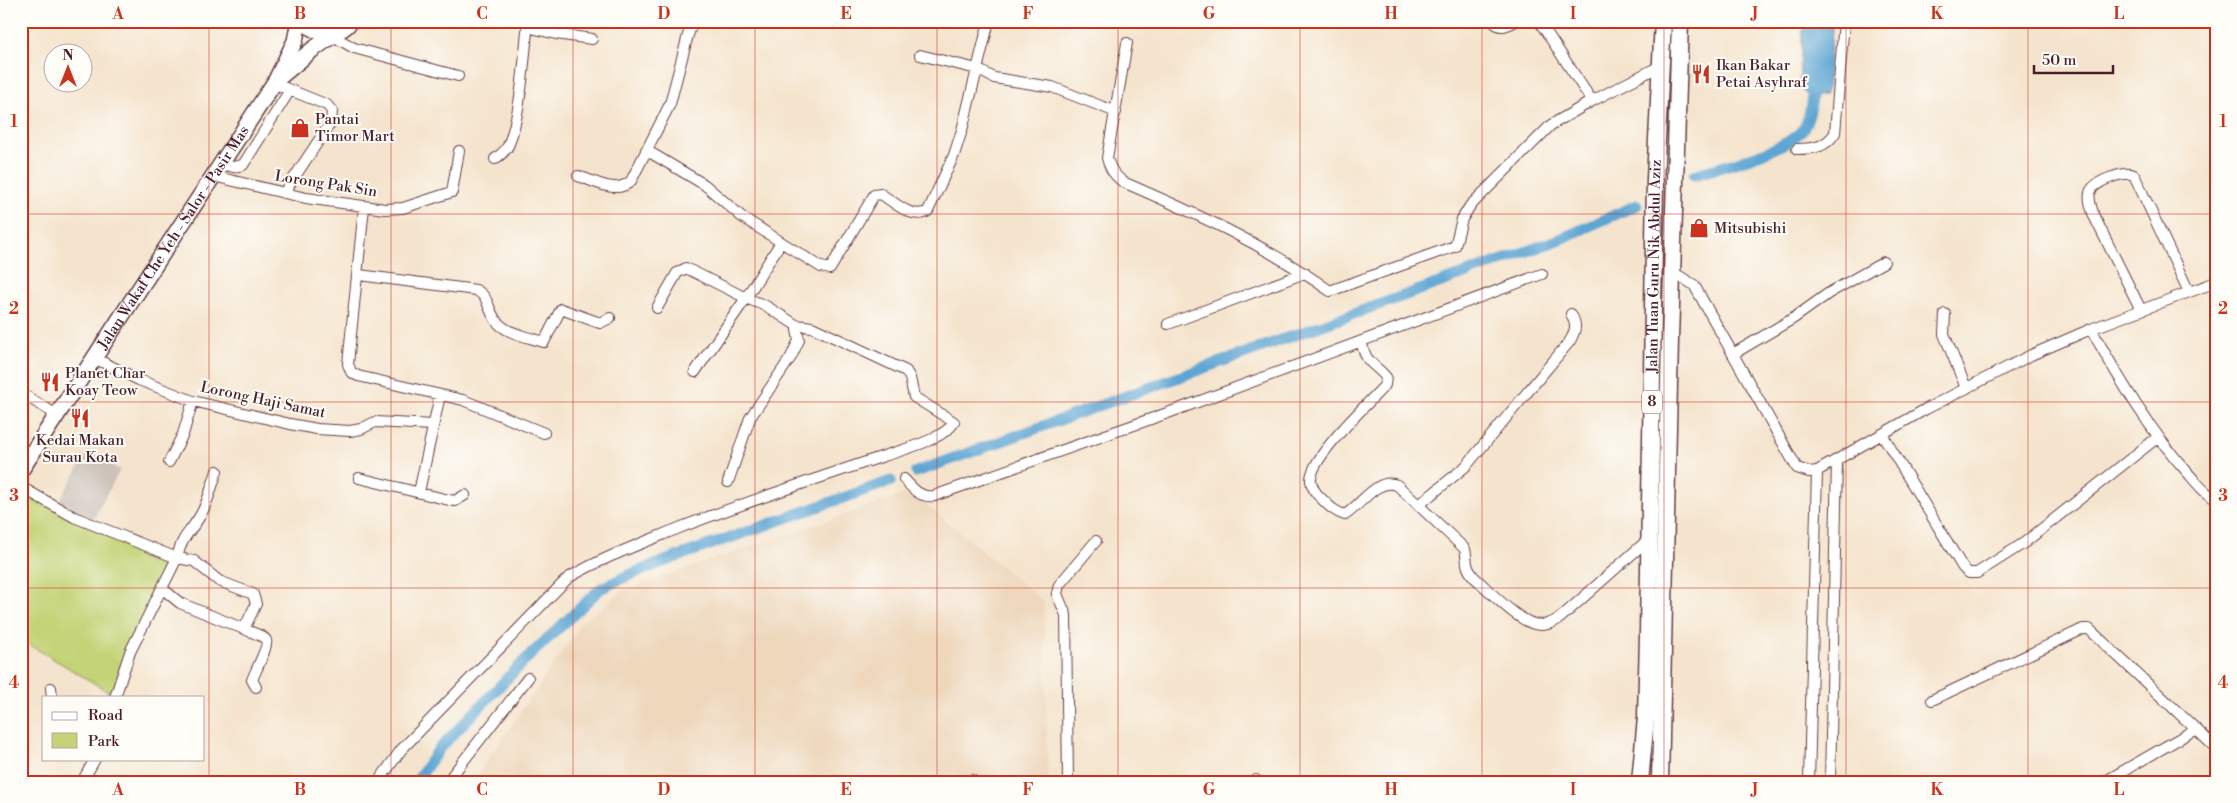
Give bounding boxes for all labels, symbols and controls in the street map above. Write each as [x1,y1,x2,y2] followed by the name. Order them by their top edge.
[111,4,124,24] text: A
[294,4,306,24] text: B
[476,4,488,24] text: C
[658,4,671,24] text: D
[840,4,852,24] text: E
[1022,4,1034,24] text: F
[1203,4,1216,24] text: G
[1384,4,1398,24] text: H
[1570,4,1576,24] text: I
[1750,4,1758,24] text: J
[1931,4,1945,24] text: K
[2114,4,2125,24] text: L
[42,42,92,92] north arrow
[2034,42,2113,74] scale bar
[62,47,74,65] text: N
[2042,51,2076,70] text: 50 m
[1716,56,1807,92] place label: Ikan Bakar Petai Asyhraf
[1690,63,1712,85] restaurant icon: Ikan Bakar Petai Asyhraf
[315,110,395,146] place label: Pantai Timor Mart
[10,112,18,132] text: 1
[2219,112,2227,132] text: 1
[289,117,311,139] shop icon: Pantai Timor Mart
[93,122,253,354] street label: Jalan Wakaf Che Yeh - Salor - Pasir Mas
[1643,159,1665,374] street label: Jalan Tuan Guru Nik Abdul Aziz
[273,167,379,201] street label: Lorong Pak Sin
[1688,217,1710,239] shop icon: Mitsubishi
[1714,219,1786,238] place label: Mitsubishi
[9,299,19,319] text: 2
[2218,299,2228,319] text: 2
[65,364,146,400] place label: Planet Char Koay Teow
[39,371,61,393] restaurant icon: Planet Char Koay Teow
[199,377,328,423] street label: Lorong Haji Samat
[1642,391,1662,414] road number: 8
[69,407,91,429] restaurant icon: Kedai Makan Surau Kota
[36,431,124,467] place label: Kedai Makan Surau Kota
[9,486,19,506] text: 3
[2218,486,2228,506] text: 3
[9,673,20,693] text: 4
[2218,673,2229,693] text: 4
[42,696,205,760] legend
[88,706,123,725] text: Road
[88,732,120,751] text: Park
[111,780,124,800] text: A
[294,780,306,800] text: B
[476,780,488,800] text: C
[658,780,671,800] text: D
[840,780,852,800] text: E
[1022,780,1034,800] text: F
[1203,780,1216,800] text: G
[1384,780,1398,800] text: H
[1570,780,1576,800] text: I
[1750,780,1758,800] text: J
[1931,780,1945,800] text: K
[2114,780,2125,800] text: L

